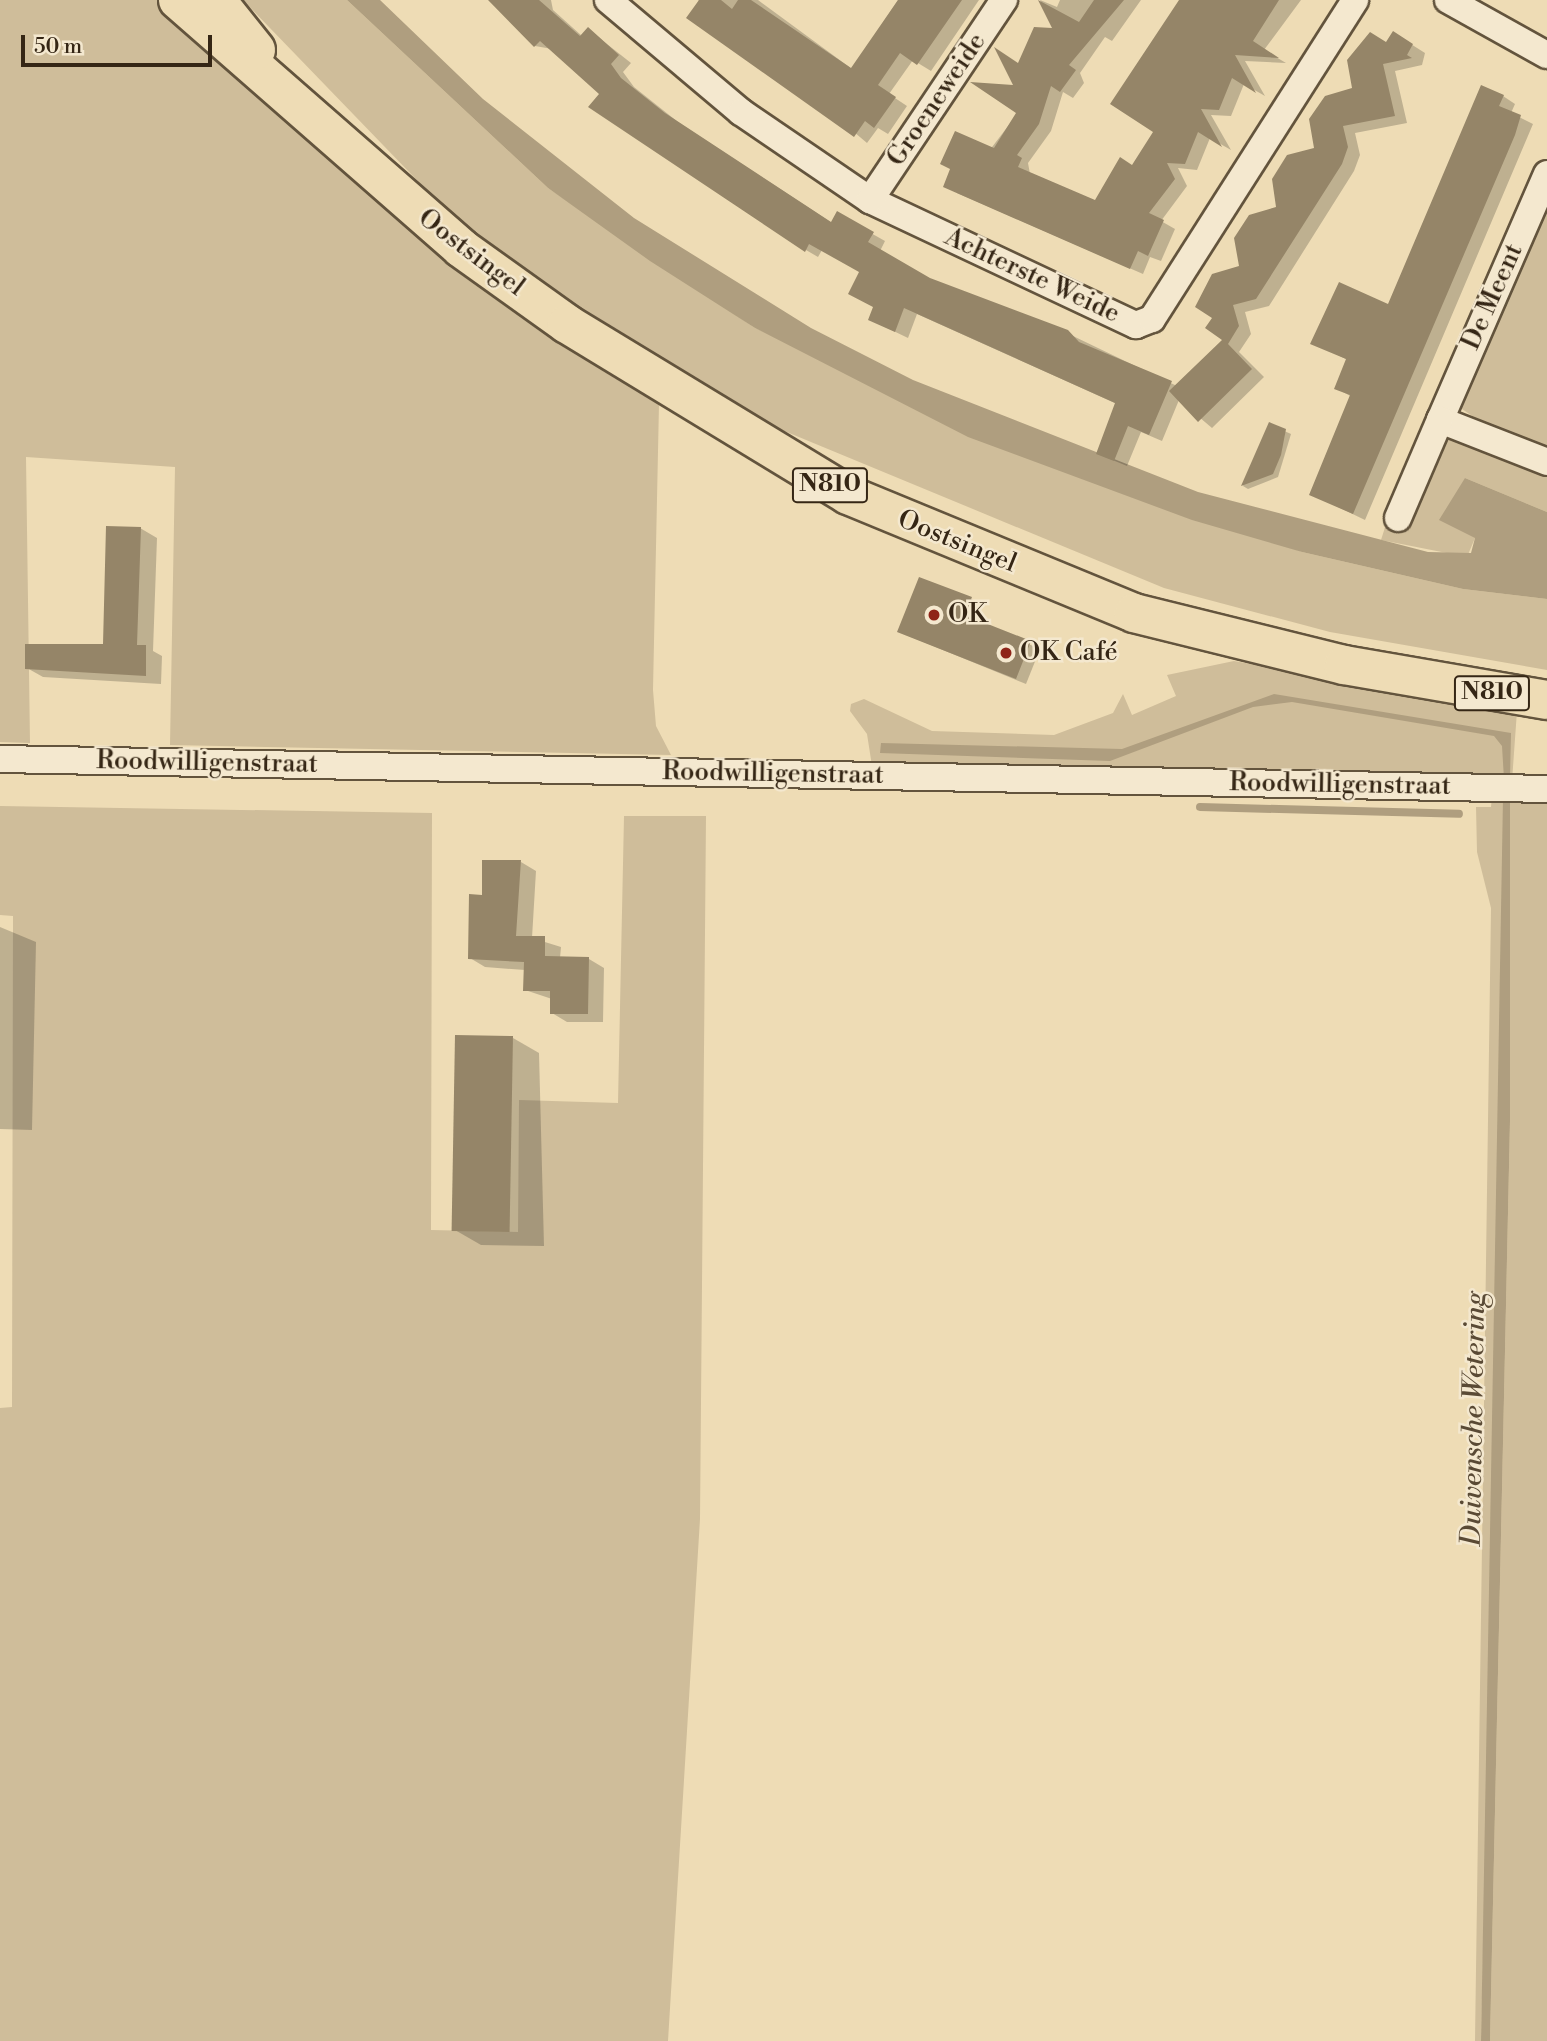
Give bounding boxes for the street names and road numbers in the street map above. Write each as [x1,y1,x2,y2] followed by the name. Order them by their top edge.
[881,28,993,172] street label: Groeneweide
[412,203,530,303] street label: Oostsingel
[940,222,1124,330] street label: Achterste Weide
[1456,239,1530,355] street label: De Meent
[792,464,868,506] road number: N810
[893,504,1021,580] street label: Oostsingel
[1454,672,1530,714] road number: N810
[96,745,318,781] street label: Roodwilligenstraat
[662,756,884,792] street label: Roodwilligenstraat
[1229,767,1451,803] street label: Roodwilligenstraat

